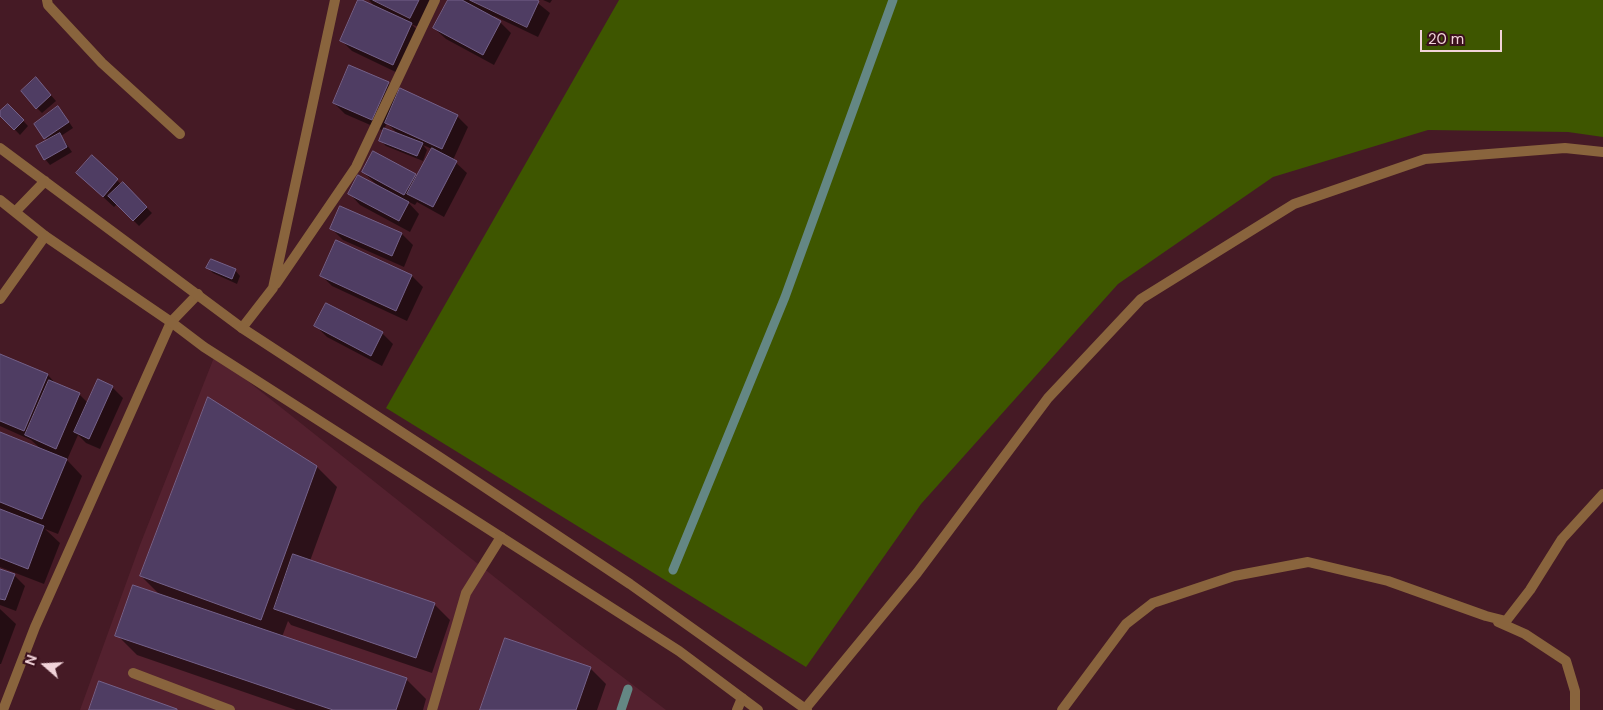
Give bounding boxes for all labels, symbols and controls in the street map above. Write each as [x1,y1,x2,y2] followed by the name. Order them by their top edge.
[1423,20,1506,52] scale bar
[1428,29,1464,49] text: 20 m
[20,640,70,690] north arrow
[21,652,41,668] text: N

